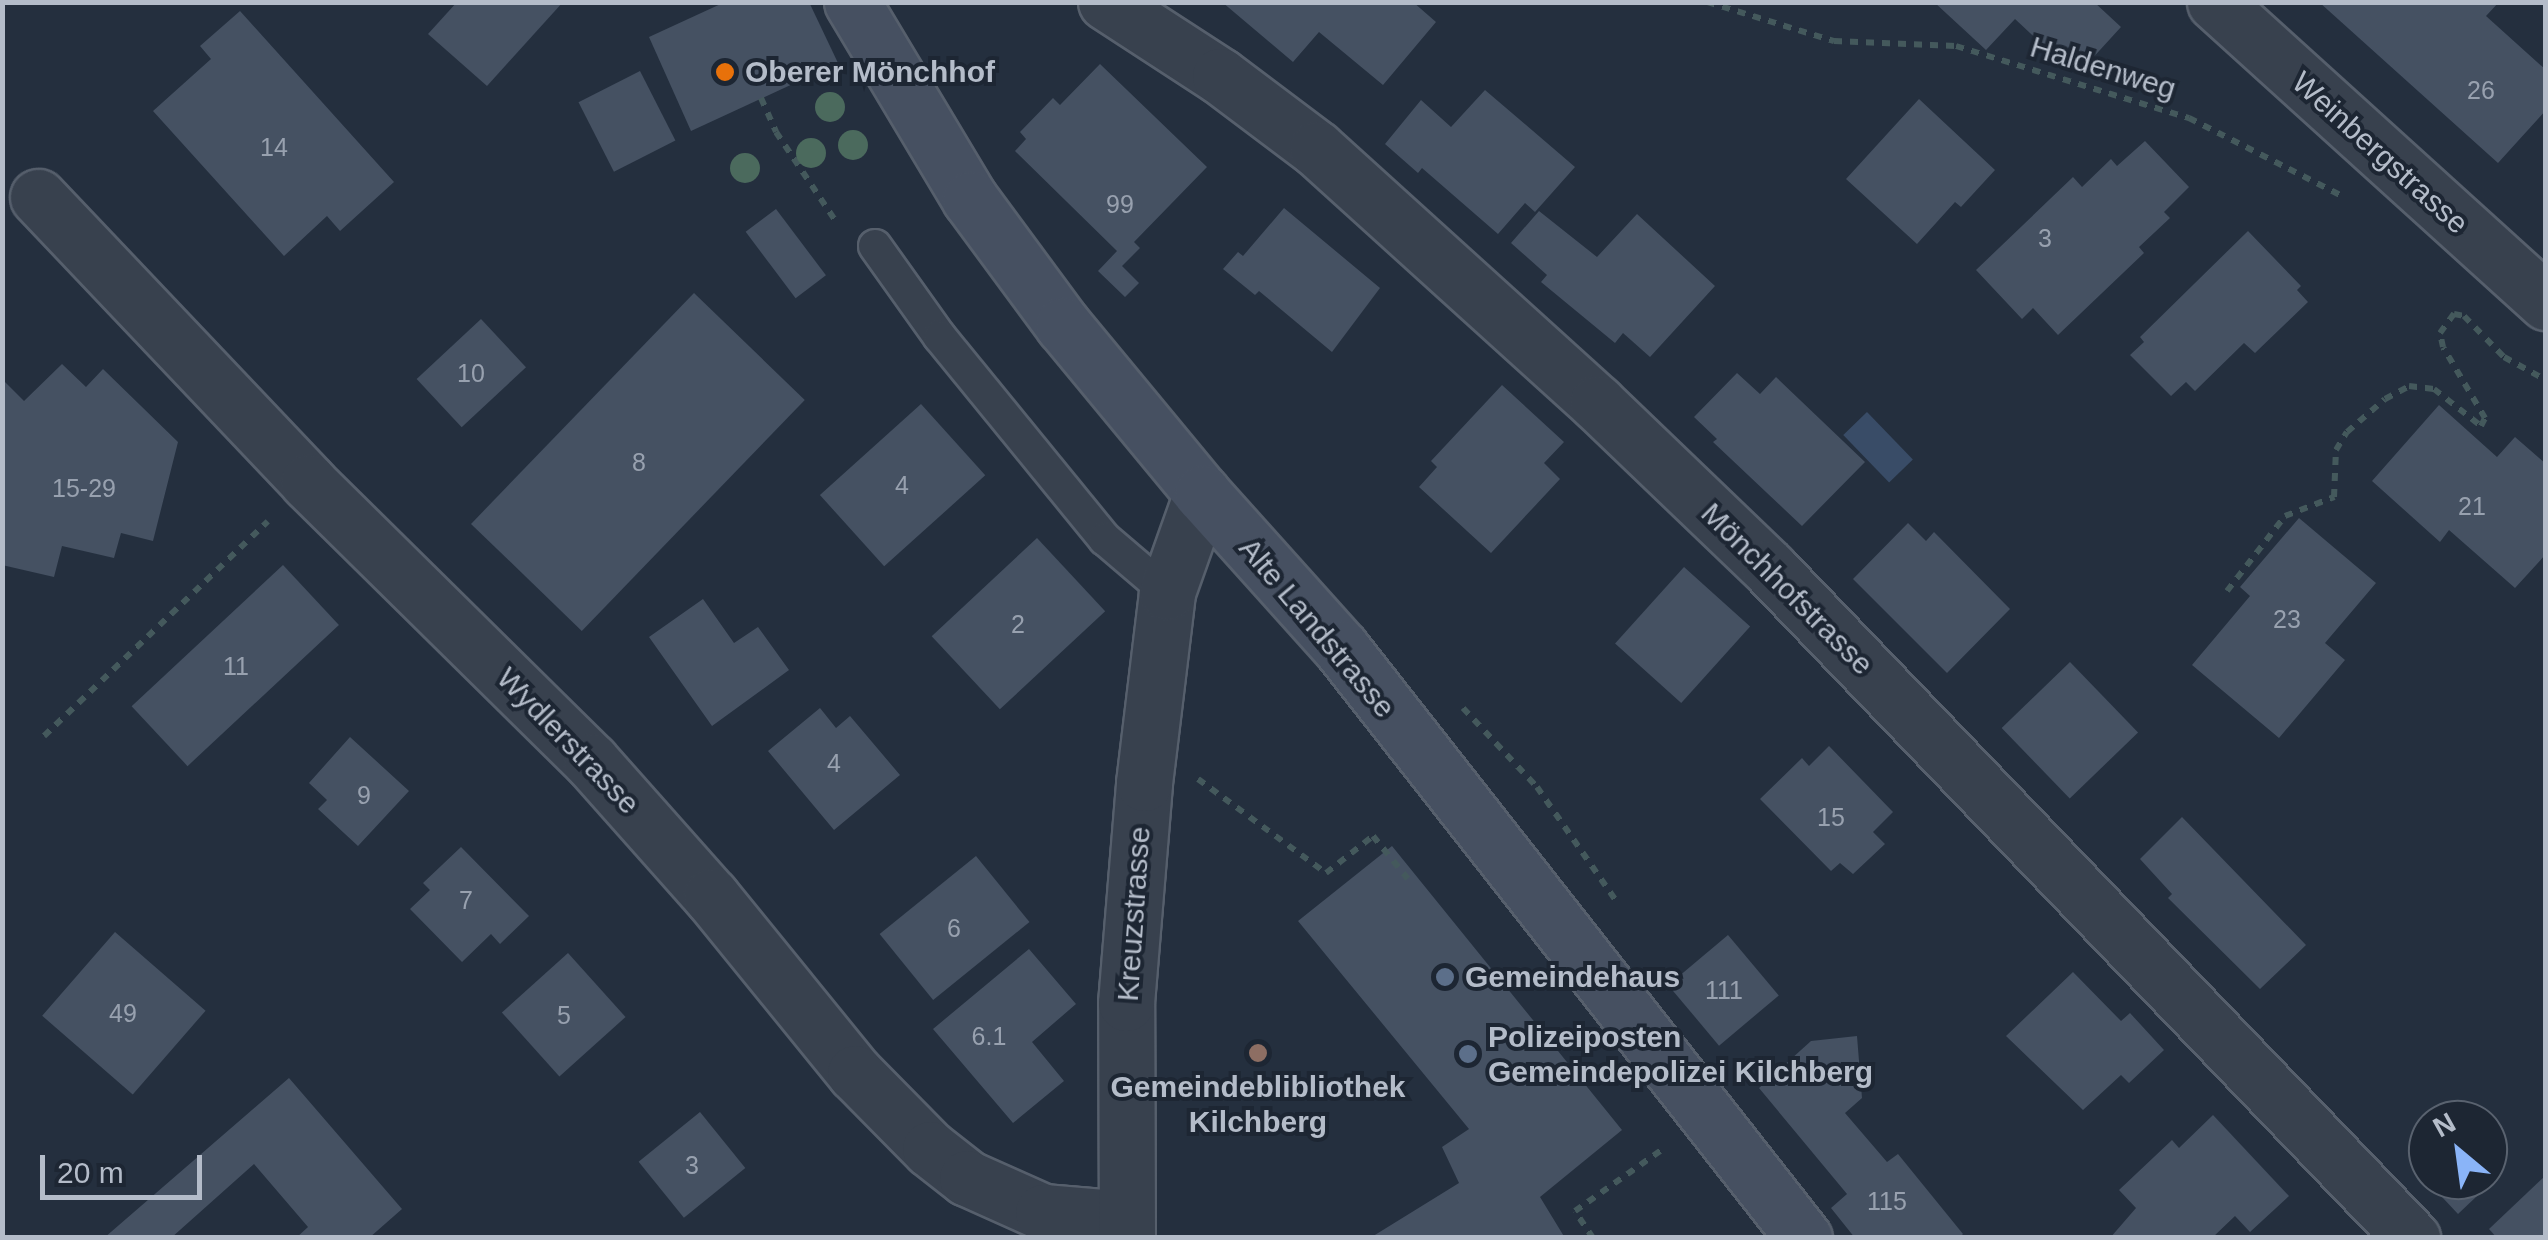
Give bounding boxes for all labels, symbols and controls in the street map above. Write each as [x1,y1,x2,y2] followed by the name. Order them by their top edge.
[2026,29,2180,107] street label: Haldenweg
[745,54,995,90] place label: Oberer Mönchhof
[714,61,736,83] marker: Oberer Mönchhof
[2285,64,2475,242] street label: Weinbergstrasse
[2467,75,2495,105] house number: 26
[260,132,288,162] house number: 14
[1106,189,1134,219] house number: 99
[2038,223,2052,253] house number: 3
[457,358,485,388] house number: 10
[632,447,646,477] house number: 8
[895,470,909,500] house number: 4
[52,473,116,503] house number: 15-29
[2458,491,2486,521] house number: 21
[1694,496,1880,682] street label: Mönchhofstrasse
[1231,531,1403,725] street label: Alte Landstrasse
[2273,604,2301,634] house number: 23
[1011,609,1025,639] house number: 2
[223,651,249,681] house number: 11
[489,660,647,822] street label: Wydlerstrasse
[827,748,841,778] house number: 4
[357,780,371,810] house number: 9
[1817,802,1845,832] house number: 15
[1110,825,1158,1003] street label: Kreuzstrasse
[459,885,473,915] house number: 7
[947,913,961,943] house number: 6
[1465,959,1680,995] place label: Gemeindehaus
[1434,966,1456,988] marker: Gemeindehaus
[1705,975,1743,1005] house number: 111
[109,998,137,1028] house number: 49
[557,1000,571,1030] house number: 5
[1488,1019,1873,1090] place label: Polizeiposten Gemeindepolizei Kilchberg
[972,1021,1006,1051] house number: 6.1
[1247,1042,1269,1064] marker: Gemeindeblibliothek Kilchberg
[1457,1043,1479,1065] marker: Polizeiposten Gemeindepolizei Kilchberg
[1110,1069,1406,1140] place label: Gemeindeblibliothek Kilchberg
[2408,1100,2508,1200] north arrow
[2428,1107,2461,1144] text: N
[45,1135,208,1197] scale bar
[685,1150,699,1180] house number: 3
[57,1156,124,1189] text: 20 m
[1867,1186,1907,1216] house number: 115

